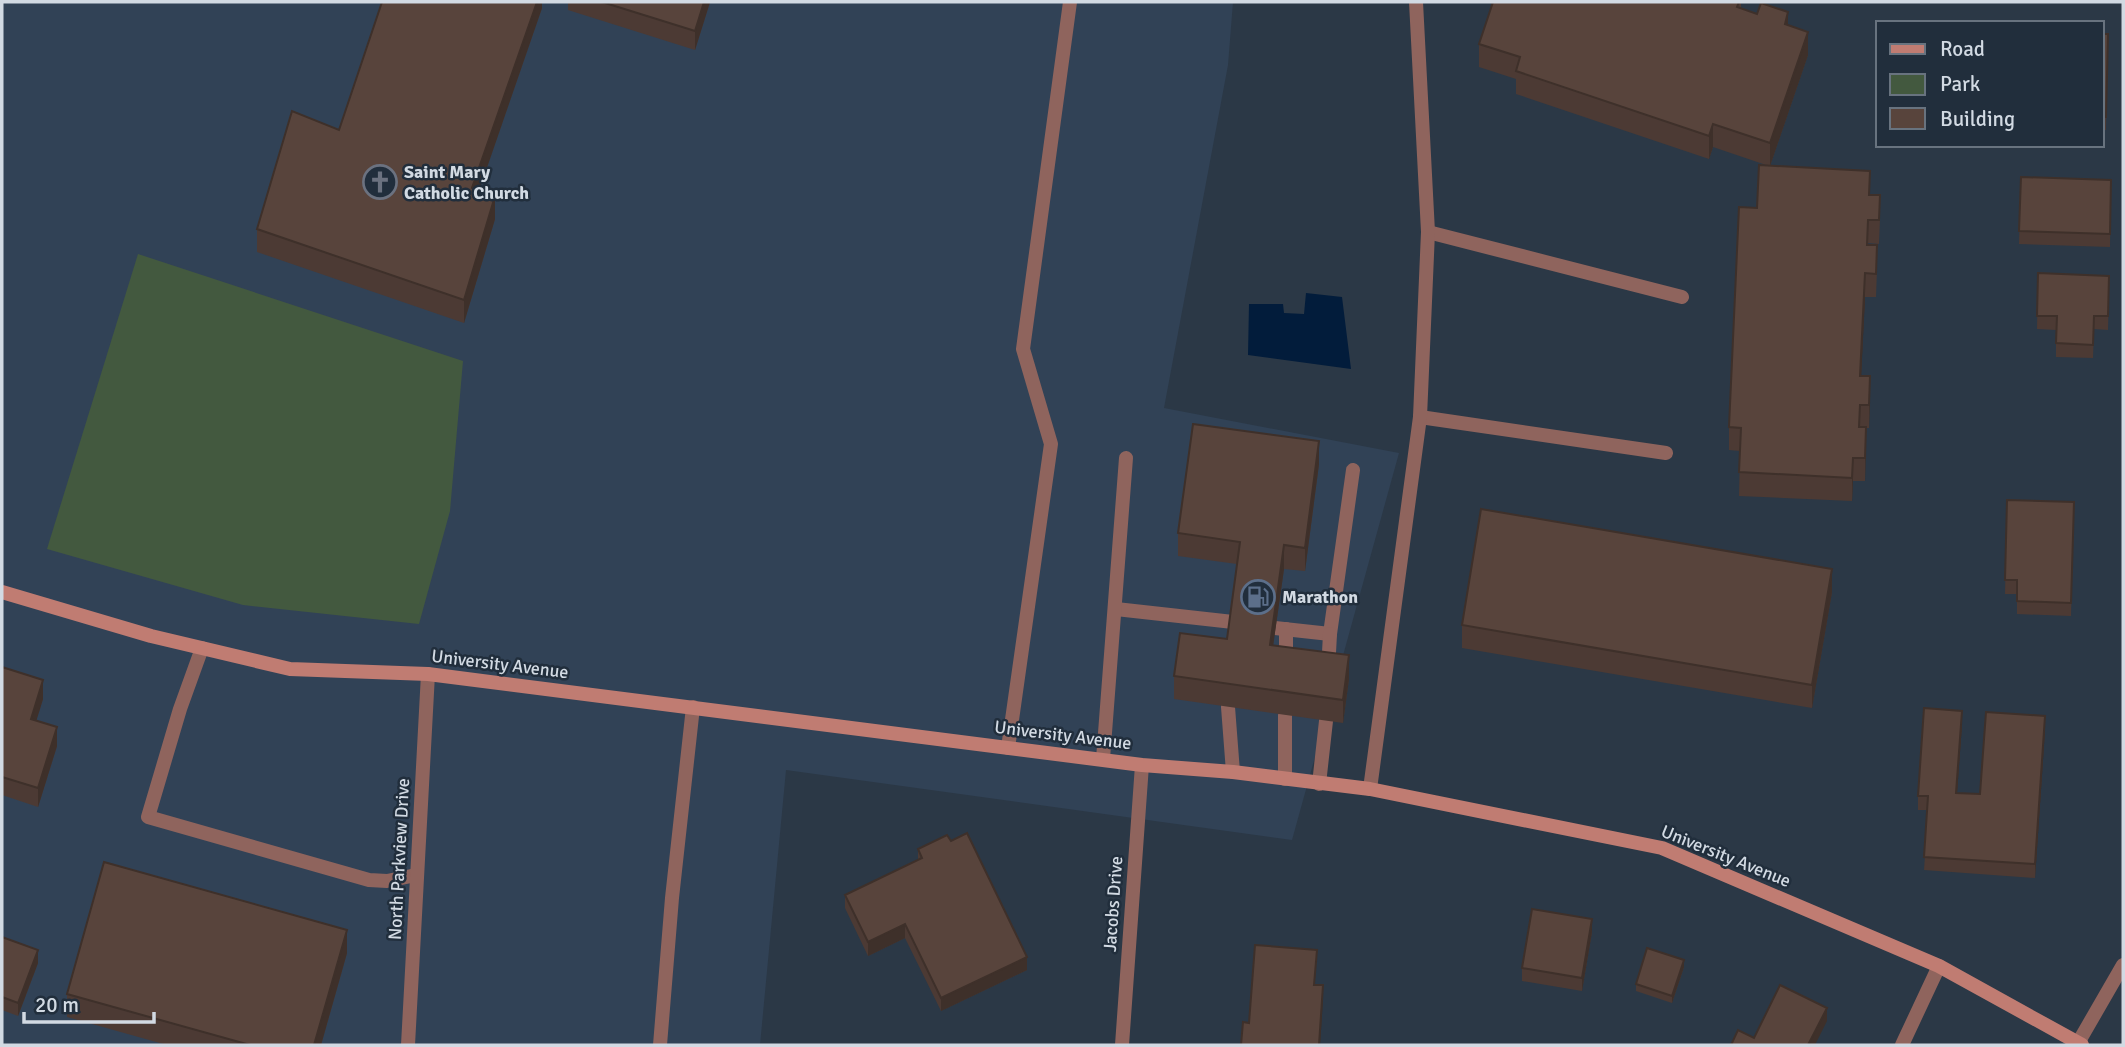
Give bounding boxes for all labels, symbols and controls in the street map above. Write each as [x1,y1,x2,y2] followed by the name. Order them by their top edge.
[1876,21,2104,147] legend
[1940,36,1985,62] text: Road
[1940,71,1981,97] text: Park
[1940,106,2015,132] text: Building
[404,161,529,204] place label: Saint Mary Catholic Church
[361,163,399,201] church icon: Saint Mary Catholic Church
[1239,578,1277,616] fuel station icon: Marathon
[1282,586,1358,608] place label: Marathon
[430,645,570,683] street label: University Avenue
[993,716,1133,754] street label: University Avenue
[384,777,414,941] street label: North Parkview Drive
[1658,820,1794,892] street label: University Avenue
[1099,855,1127,953] street label: Jacobs Drive
[24,981,154,1025] scale bar
[35,992,79,1018] text: 20 m

